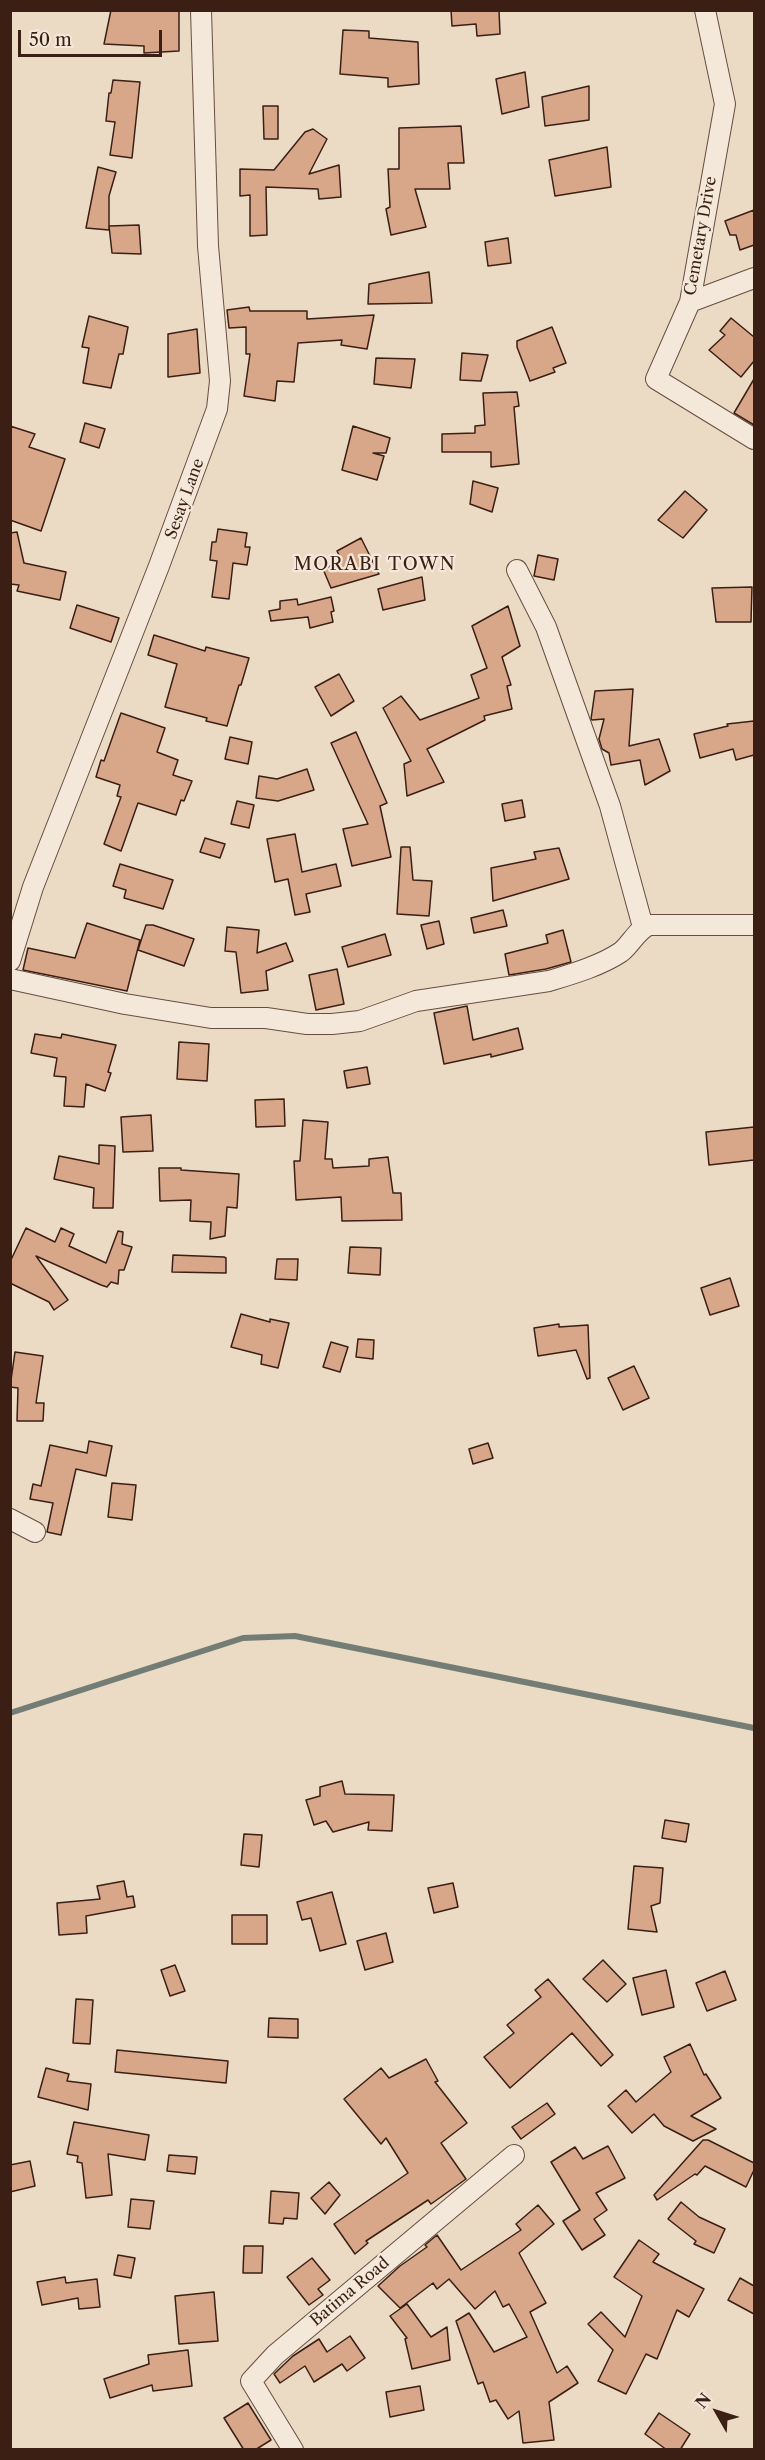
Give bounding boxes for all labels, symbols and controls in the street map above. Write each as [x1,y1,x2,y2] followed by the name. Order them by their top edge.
[21,18,165,56] scale bar
[29,29,72,51] text: 50 m
[681,175,721,297] street label: Cemetary Drive
[162,456,208,542] street label: Sesay Lane
[294,554,456,576] district label: MORABI TOWN
[307,2253,393,2331] street label: Batima Road
[687,2382,747,2442] north arrow
[691,2389,715,2412] text: N

